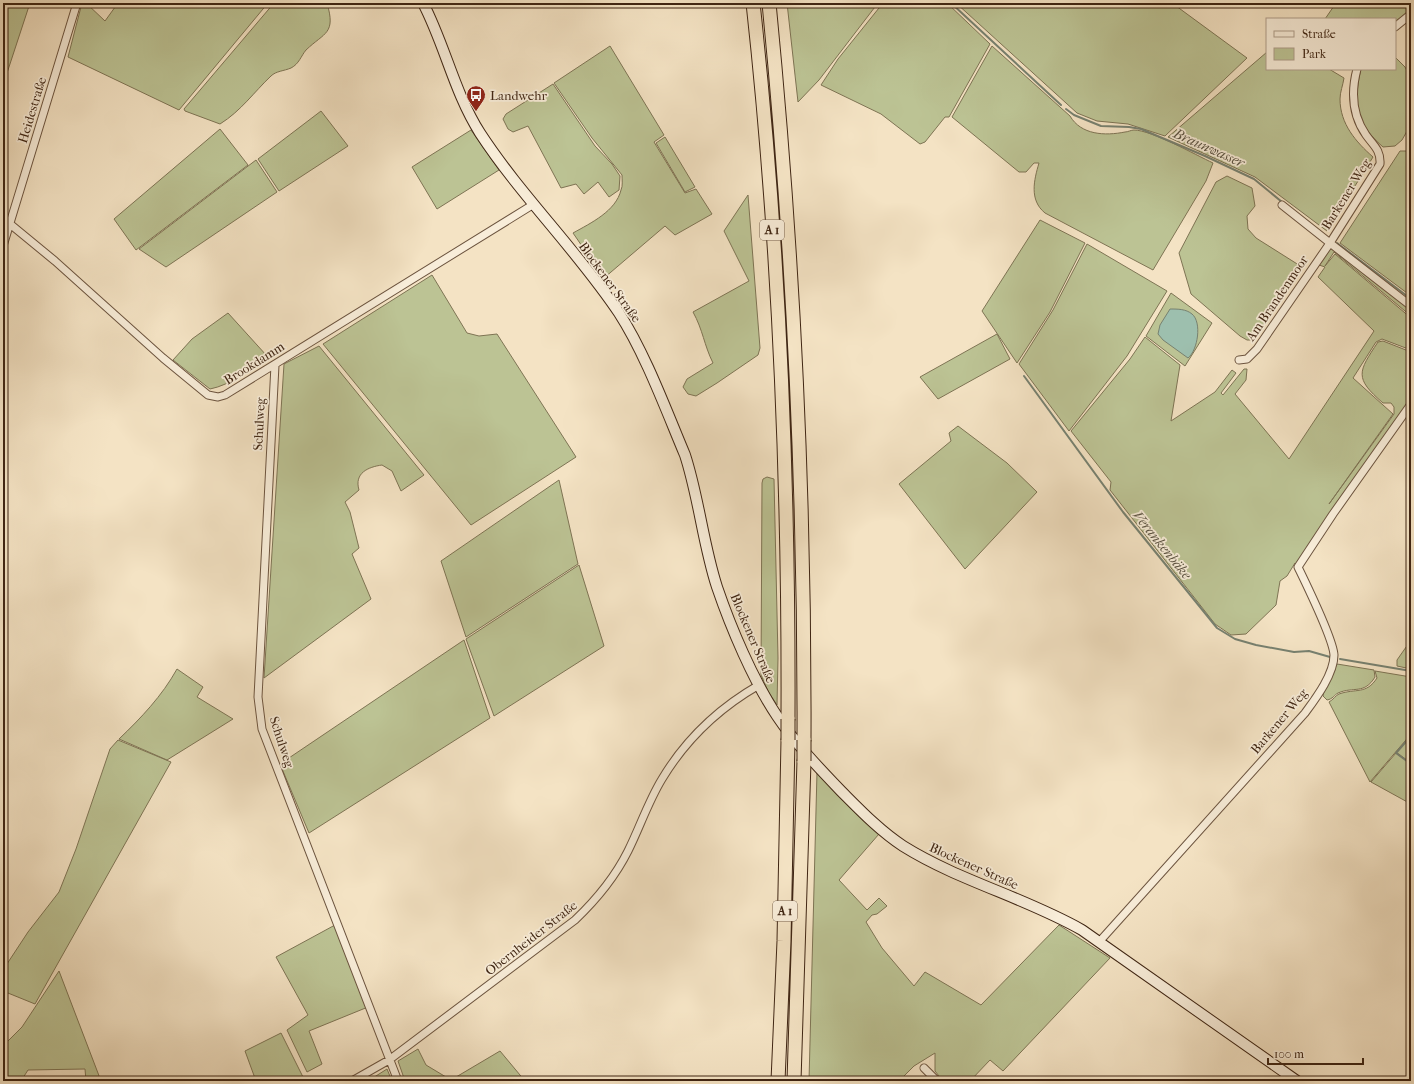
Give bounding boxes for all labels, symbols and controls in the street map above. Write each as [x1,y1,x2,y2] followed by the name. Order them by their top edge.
[1266,18,1396,70] legend
[1302,27,1336,41] text: Straße
[1302,47,1327,61] text: Park
[15,75,49,145] street label: Heidestraße
[465,84,487,112] bus stop icon: Landwehr
[490,88,547,103] place label: Landwehr
[1170,124,1249,172] water label: Braunwasser
[1318,155,1374,232] street label: Barkener Weg
[760,220,784,240] road number: A 1
[576,239,645,326] street label: Blockener Straße
[1242,252,1311,344] street label: Am Brandenmoor
[221,338,287,387] street label: Brookdamm
[250,396,268,451] street label: Schulweg
[1129,507,1195,583] water label: Verankenbäke
[727,591,779,686] street label: Blockener Straße
[1247,685,1311,757] street label: Barkener Weg
[267,714,298,771] street label: Schulweg
[927,840,1021,893] street label: Blockener Straße
[482,897,580,978] street label: Obernheider Straße
[773,901,797,921] road number: A 1
[1268,1040,1363,1066] scale bar
[1274,1047,1304,1061] text: 100 m

